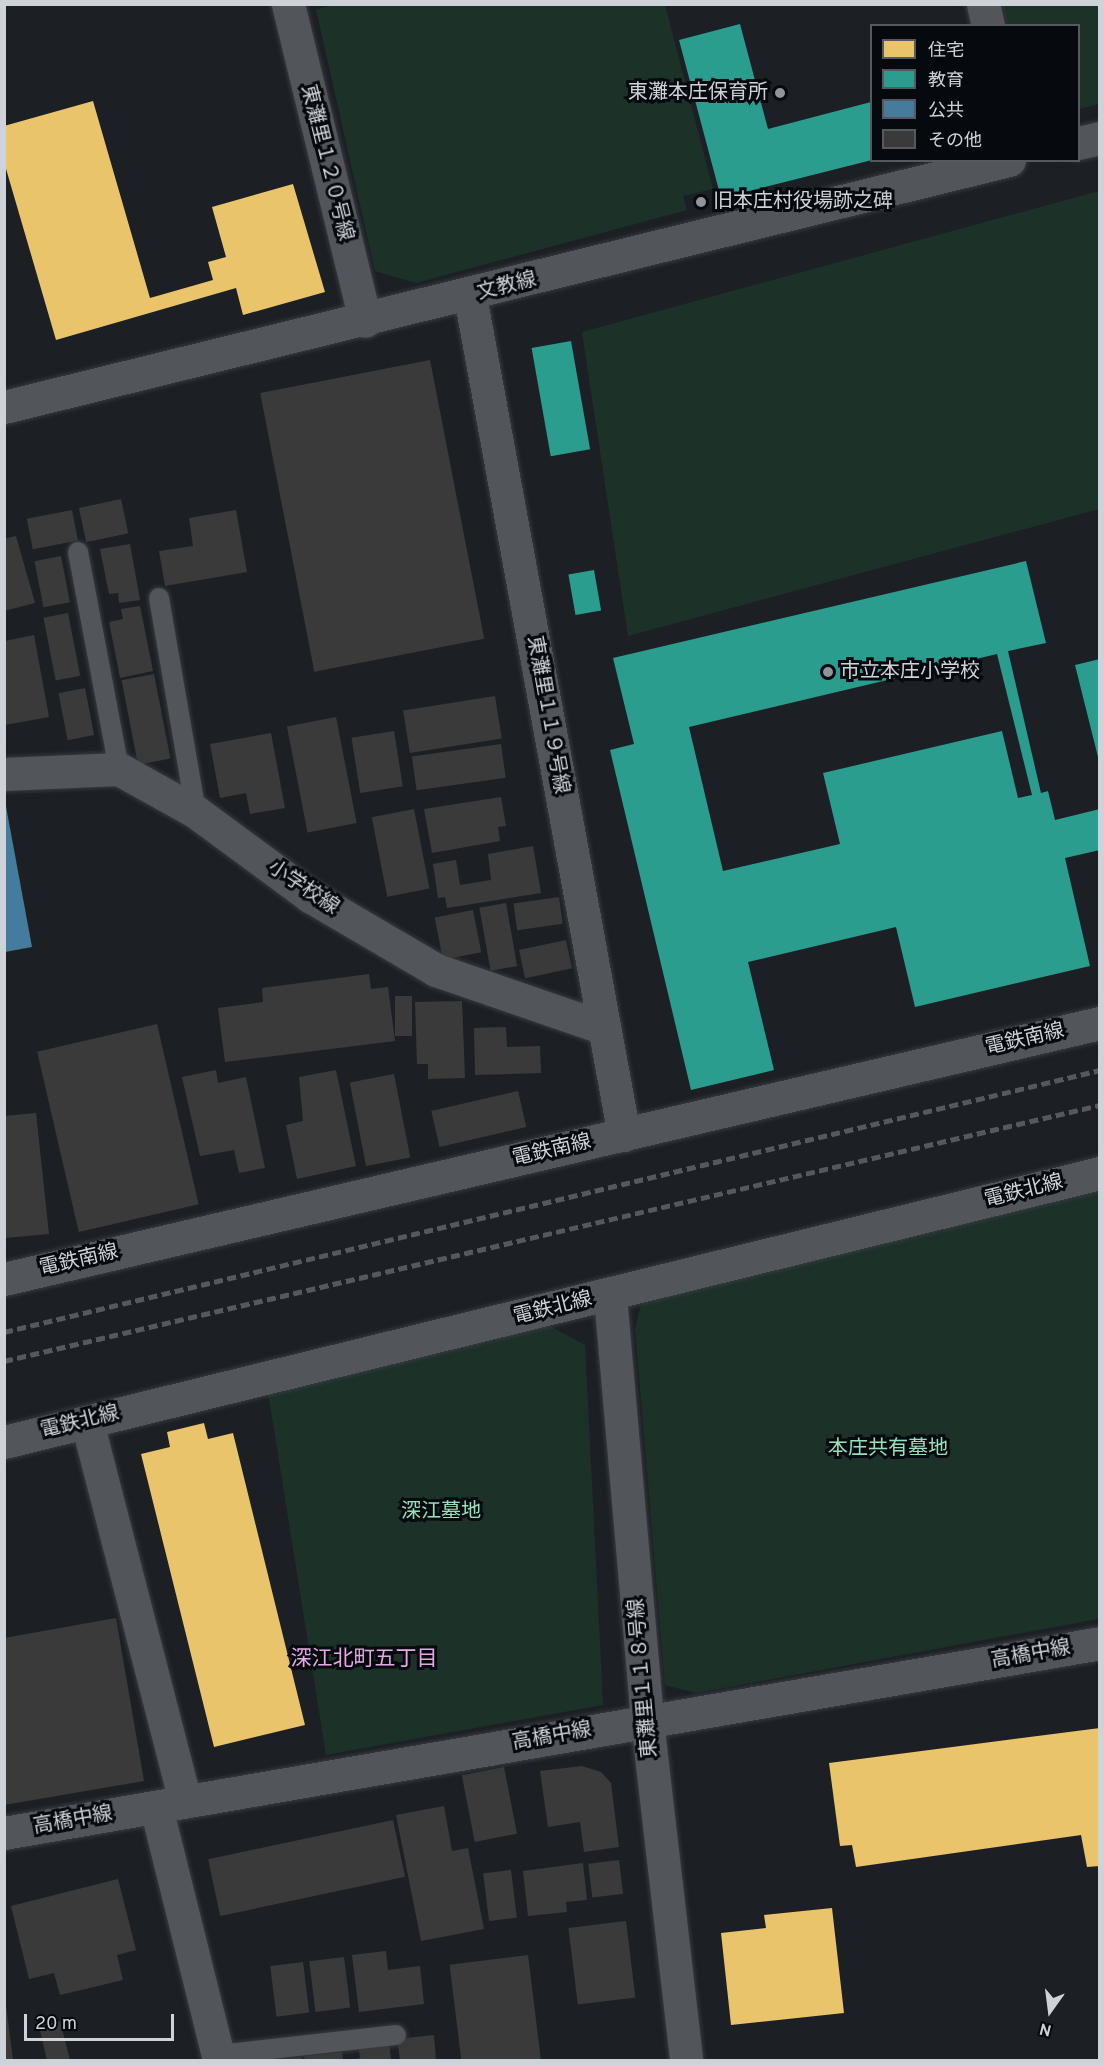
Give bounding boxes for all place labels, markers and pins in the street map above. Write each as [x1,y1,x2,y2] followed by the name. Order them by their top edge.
[628,81,768,105] place label: 東灘本庄保育所
[773,86,787,100] marker: 東灘本庄保育所
[713,190,893,214] place label: 旧本庄村役場跡之碑
[694,195,708,209] marker: 旧本庄村役場跡之碑
[840,660,980,684] place label: 市立本庄小学校
[821,665,835,679] marker: 市立本庄小学校

